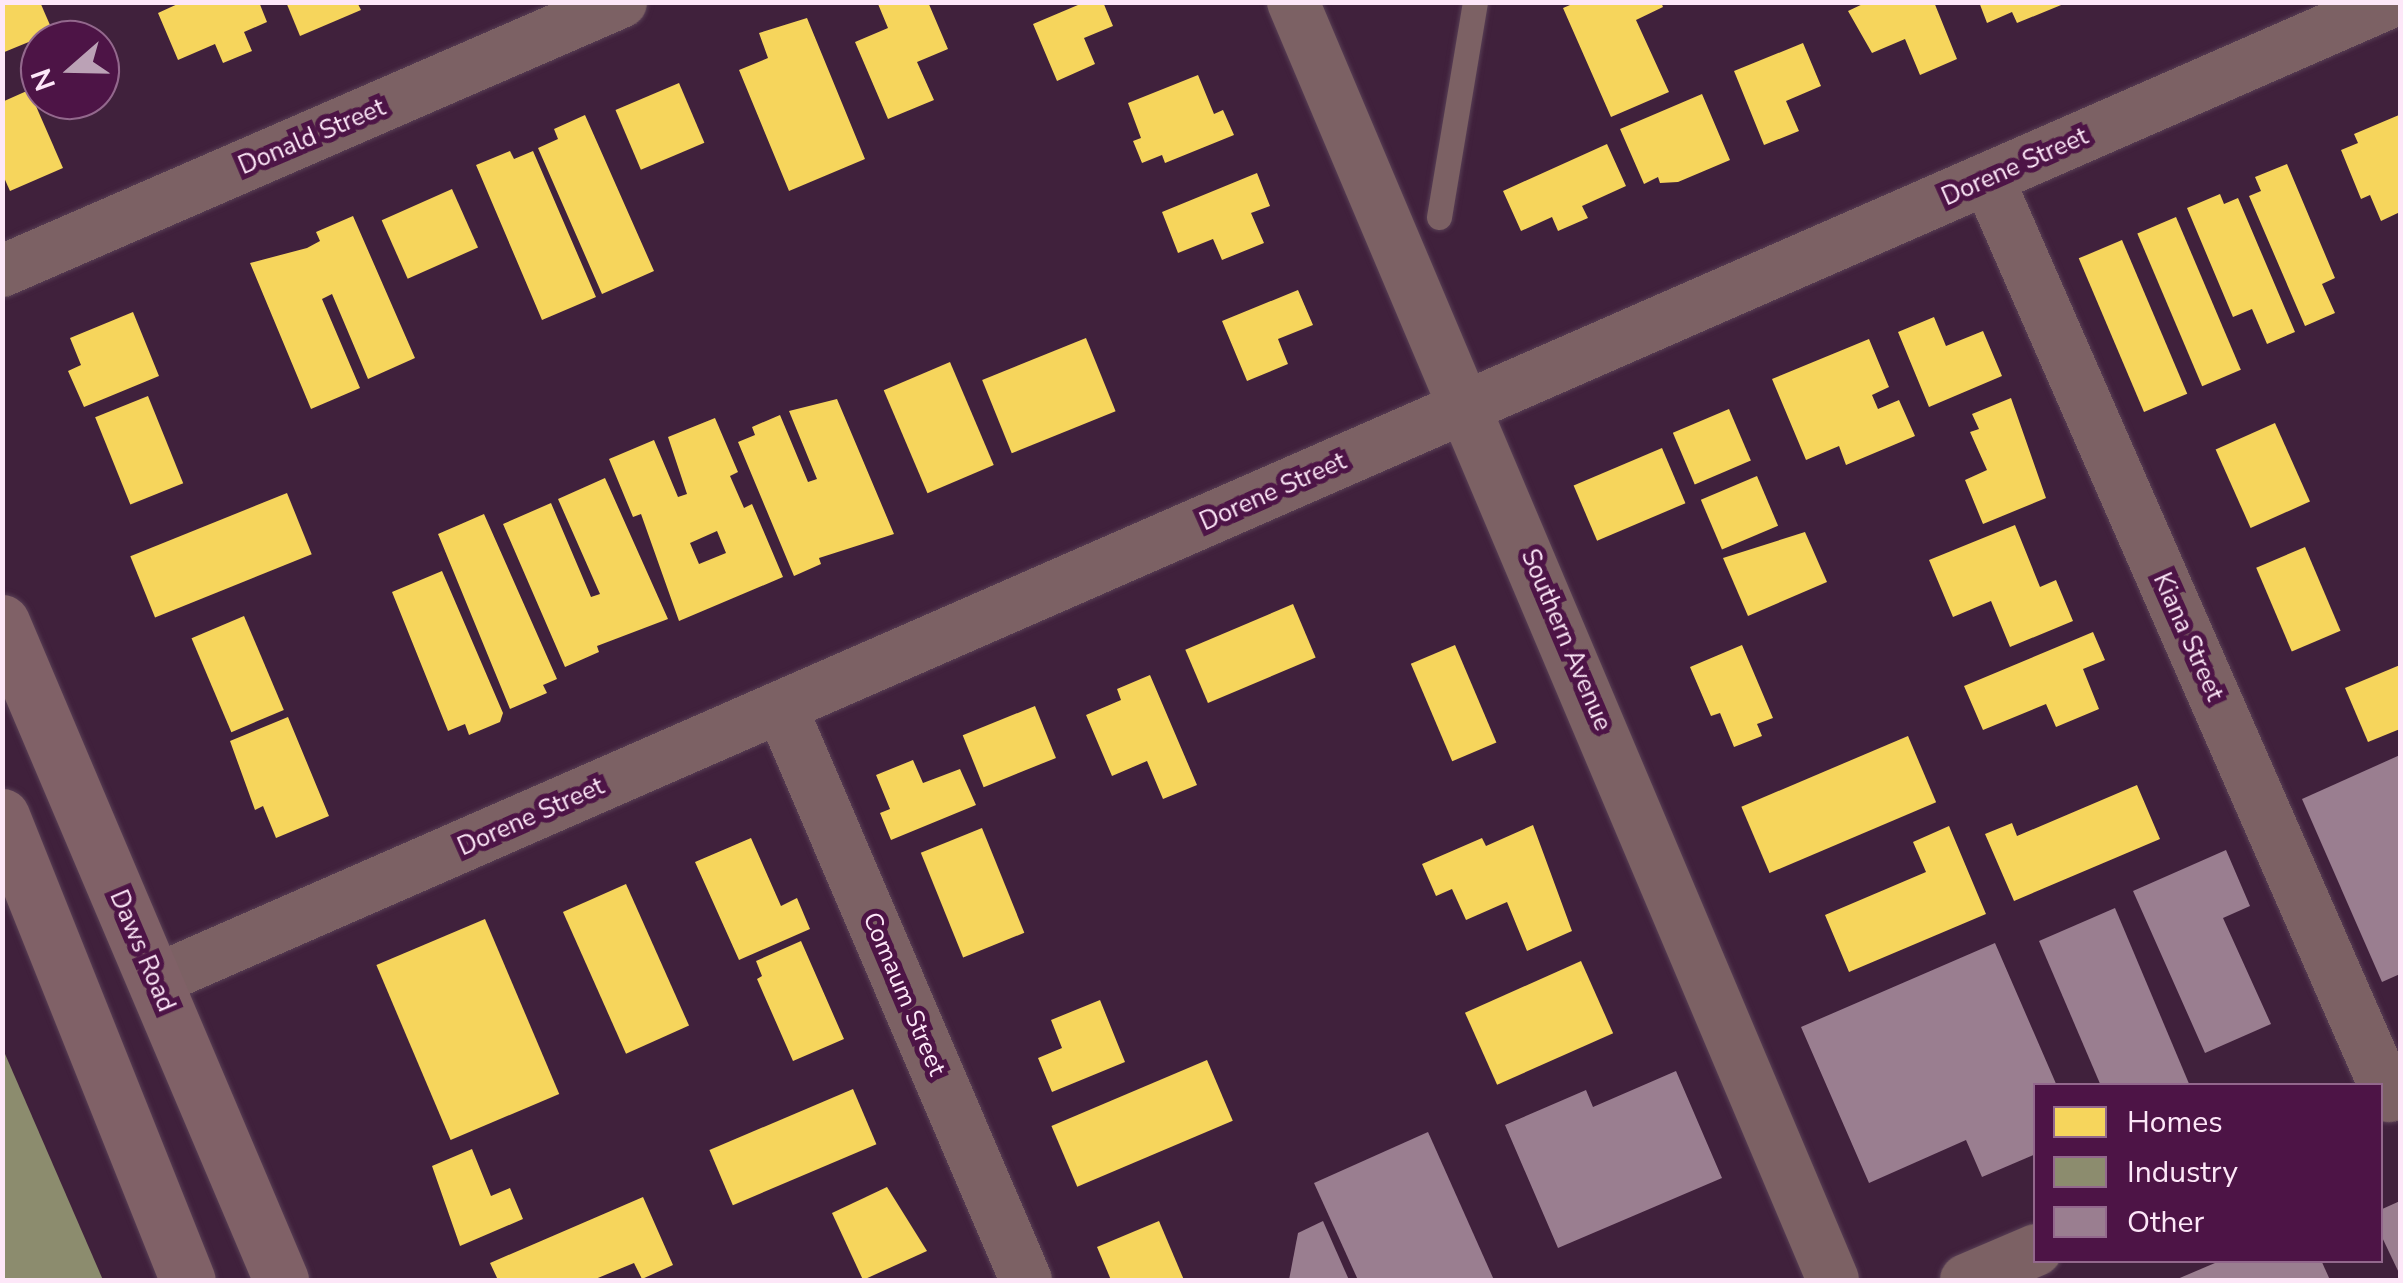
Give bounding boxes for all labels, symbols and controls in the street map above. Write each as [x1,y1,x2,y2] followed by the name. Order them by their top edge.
[20,20,120,120] north arrow
[22,63,65,96] text: N
[234,93,390,181] street label: Donald Street
[1937,121,2093,213] street label: Dorene Street
[1195,446,1351,538] street label: Dorene Street
[1514,545,1618,735] street label: Southern Avenue
[2146,568,2230,706] street label: Kiana Street
[453,771,609,863] street label: Dorene Street
[103,886,181,1016] street label: Daws Road
[856,908,952,1080] street label: Comaum Street
[2033,1083,2383,1263] legend
[2127,1102,2223,1143] text: Homes
[2127,1152,2238,1193] text: Industry
[2127,1202,2204,1243] text: Other

